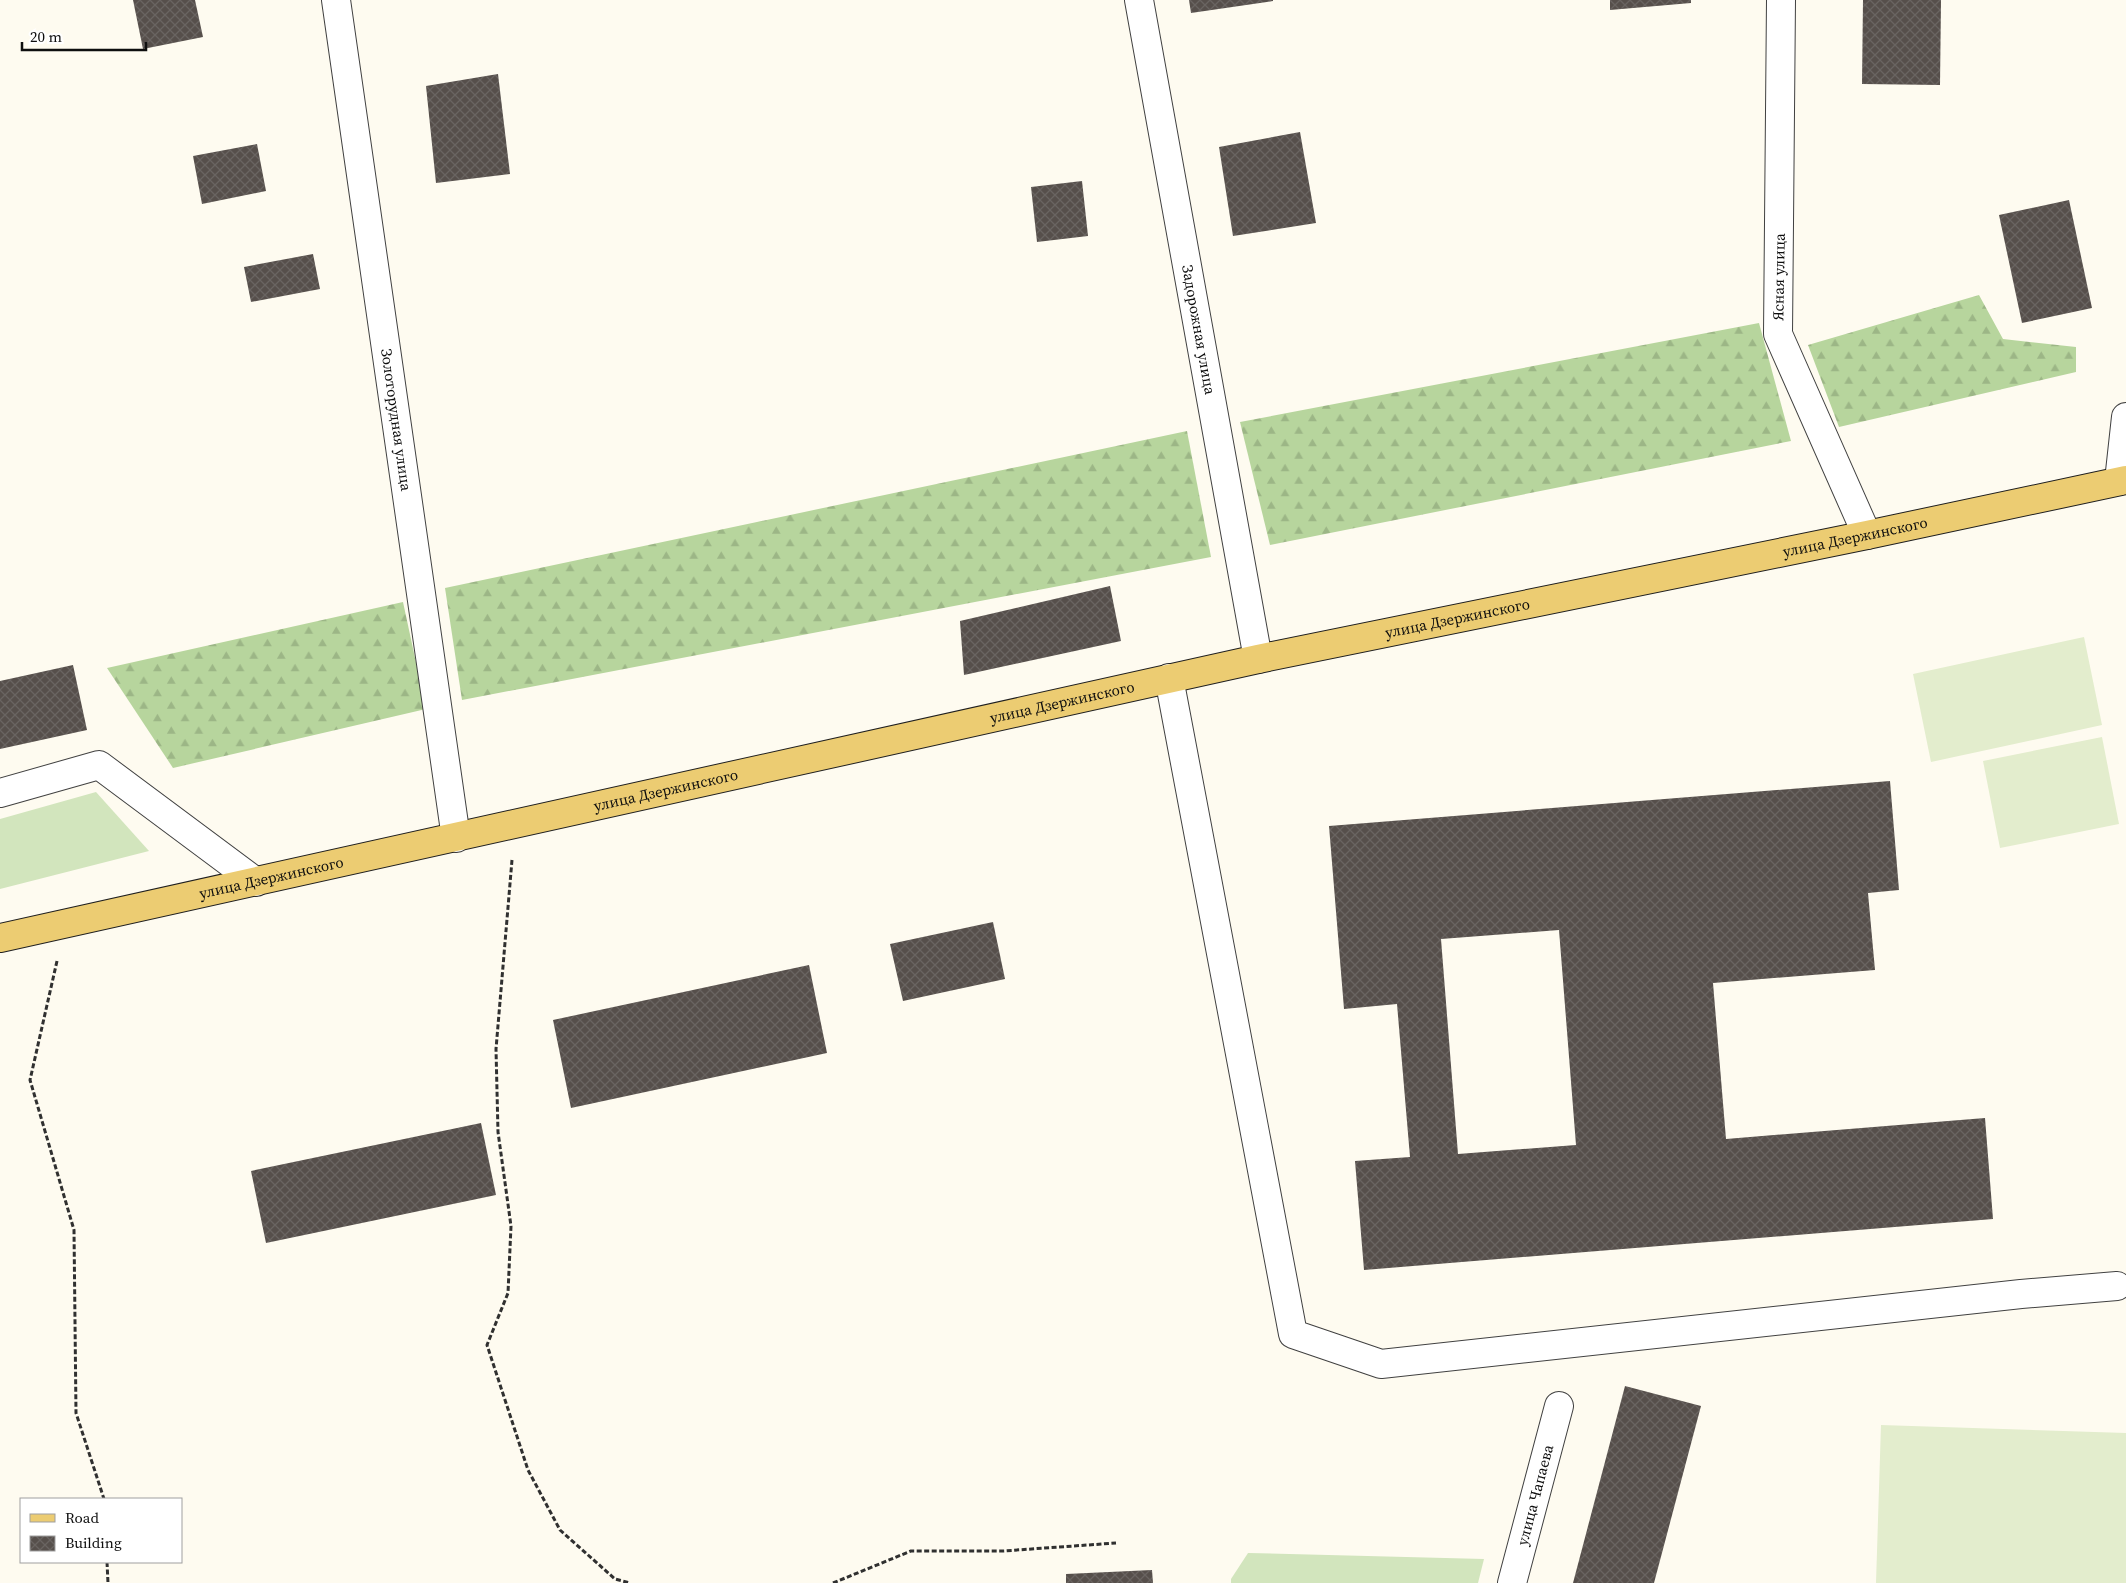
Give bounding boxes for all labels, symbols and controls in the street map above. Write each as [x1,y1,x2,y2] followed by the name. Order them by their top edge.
[22,20,146,52] scale bar
[30,26,62,47] text: 20 m
[1767,233,1790,321] street label: Ясная улица
[1177,263,1221,396] street label: Задорожная улица
[376,347,417,493] street label: Золоторудная улица
[1781,511,1929,562] street label: улица Дзержинского
[1383,593,1532,643] street label: улица Дзержинского
[988,676,1136,728] street label: улица Дзержинского
[592,764,740,816] street label: улица Дзержинского
[197,851,346,904] street label: улица Дзержинского
[1511,1442,1558,1548] street label: улица Чапаева
[20,1498,182,1563] legend
[65,1507,99,1528] text: Road
[65,1532,122,1553] text: Building

